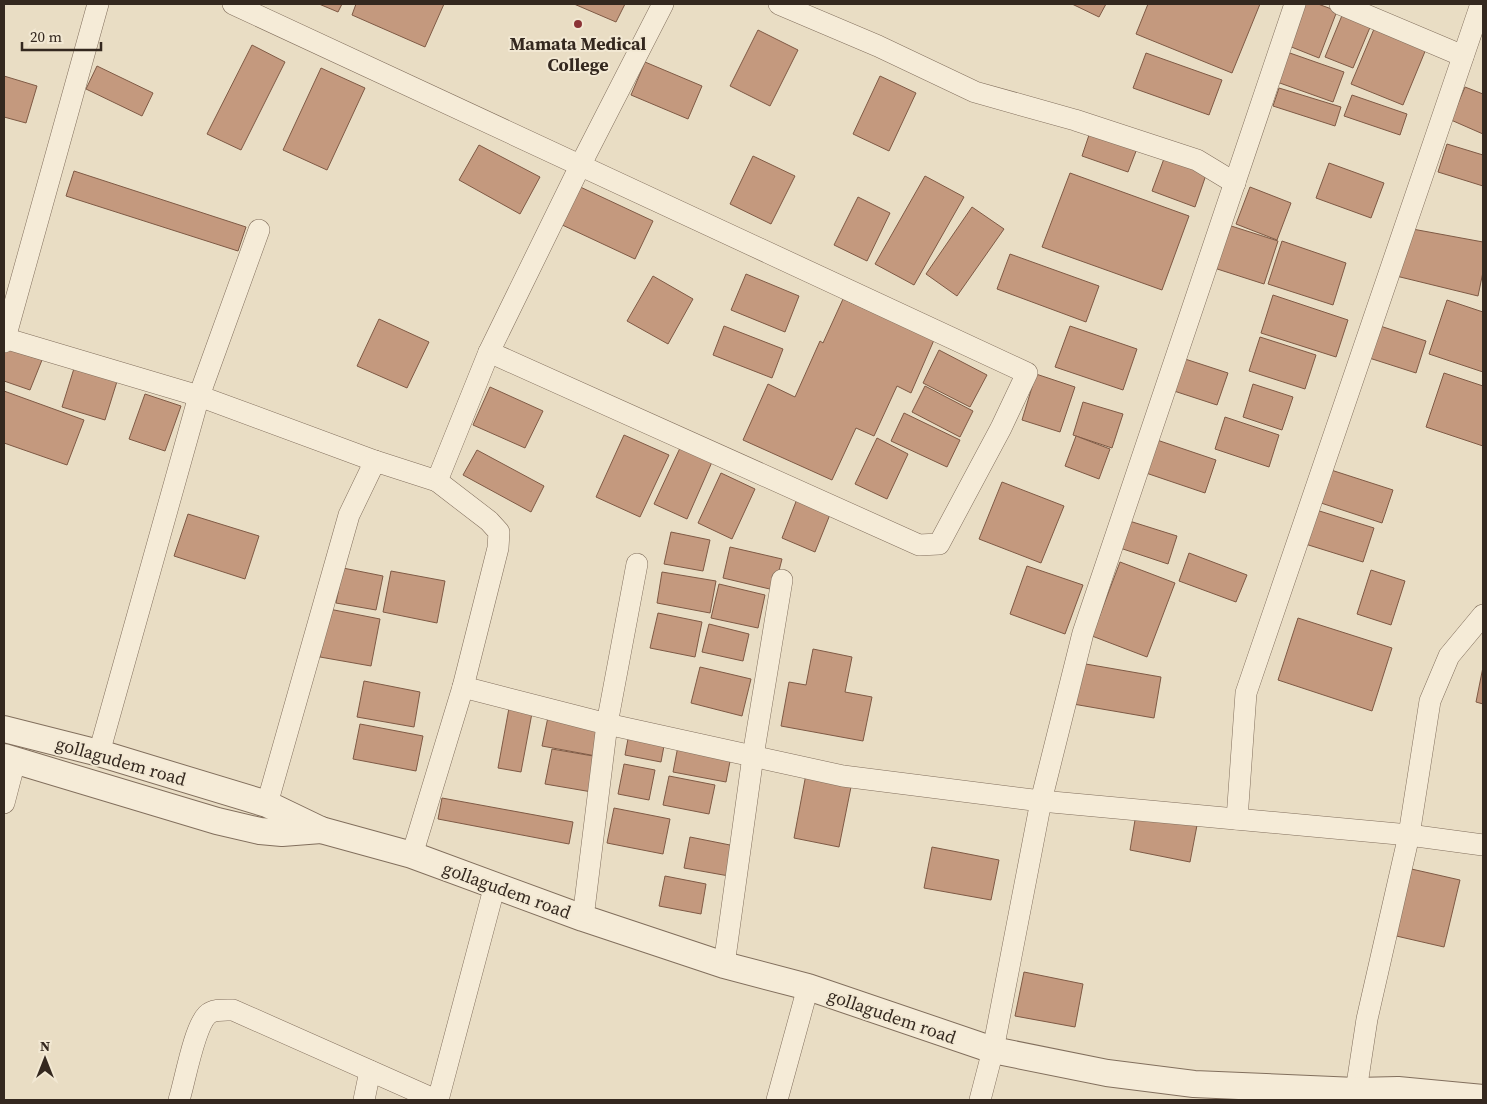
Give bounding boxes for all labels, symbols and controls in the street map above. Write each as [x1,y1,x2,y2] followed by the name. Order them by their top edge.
[572,18,584,30] marker: Mamata Medical College
[22,20,101,52] scale bar
[30,26,62,47] text: 20 m
[510,31,647,77] place label: Mamata Medical College
[53,730,189,792] street label: gollagudem road
[440,855,574,925] street label: gollagudem road
[824,982,960,1050] street label: gollagudem road
[20,1034,70,1084] north arrow
[40,1036,50,1056] text: N

